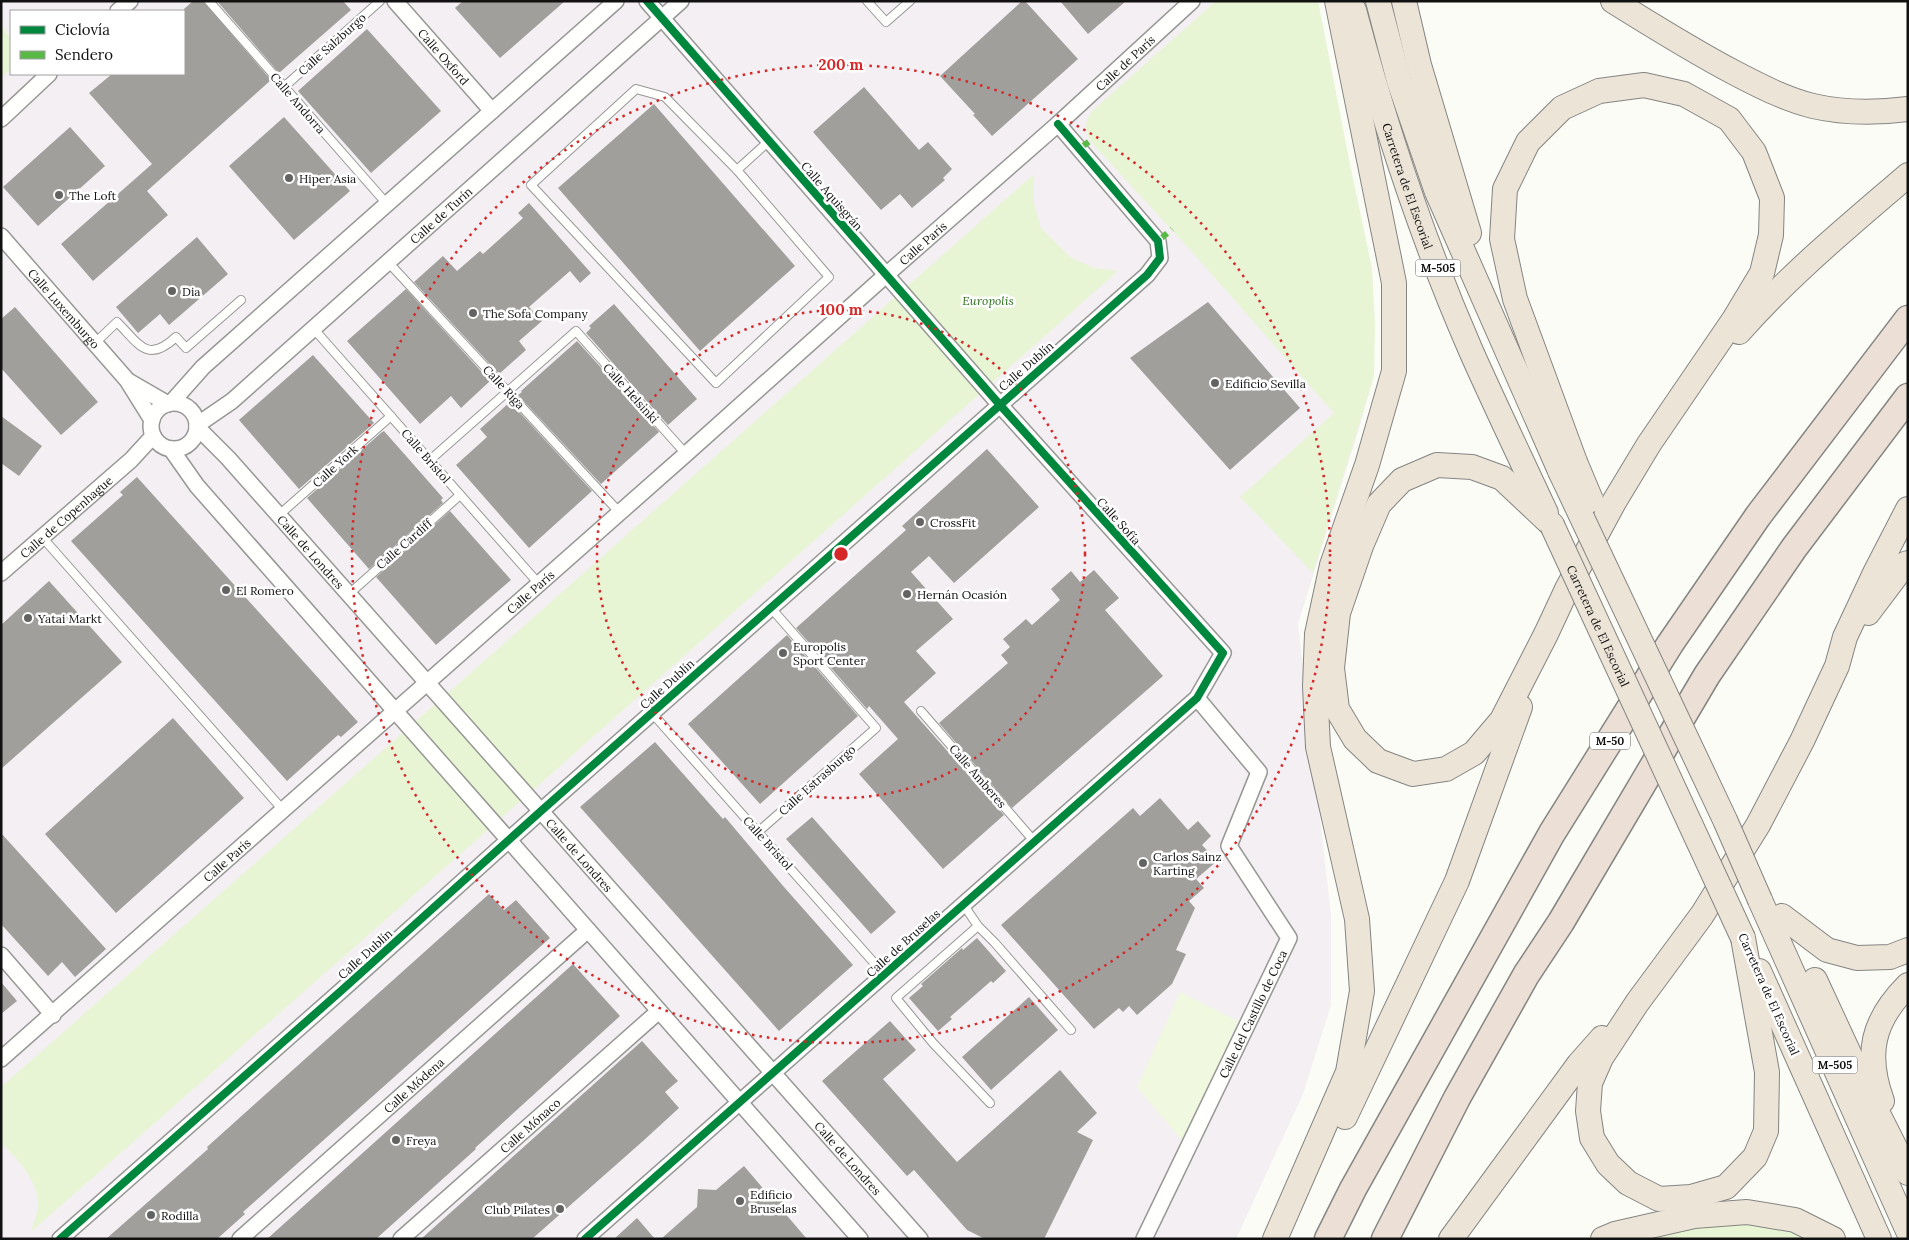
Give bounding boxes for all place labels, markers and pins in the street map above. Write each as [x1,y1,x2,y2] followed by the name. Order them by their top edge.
[299,171,356,186] place label: Hiper Asia
[283,172,295,184] marker: Hiper Asia
[69,188,117,203] place label: The Loft
[53,189,65,201] marker: The Loft
[182,284,201,299] place label: Dia
[166,285,178,297] marker: Dia
[483,306,588,321] place label: The Sofa Company
[467,307,479,319] marker: The Sofa Company
[1225,376,1306,391] place label: Edificio Sevilla
[1209,377,1221,389] marker: Edificio Sevilla
[930,515,977,530] place label: CrossFit
[914,516,926,528] marker: CrossFit
[832,545,850,563] centre of rings
[236,583,294,598] place label: El Romero
[220,584,232,596] marker: El Romero
[917,587,1007,602] place label: Hernán Ocasión
[901,588,913,600] marker: Hernán Ocasión
[37,611,102,626] place label: Yatai Markt
[22,612,34,624] marker: Yatai Markt
[793,639,866,668] place label: Europolis Sport Center
[777,647,789,659] marker: Europolis Sport Center
[1153,849,1222,878] place label: Carlos Sainz Karting
[1137,857,1149,869] marker: Carlos Sainz Karting
[406,1133,437,1148] place label: Freya
[390,1134,402,1146] marker: Freya
[750,1187,797,1216] place label: Edificio Bruselas
[734,1195,746,1207] marker: Edificio Bruselas
[484,1202,550,1217] place label: Club Pilates
[554,1203,566,1215] marker: Club Pilates
[161,1208,199,1223] place label: Rodilla
[145,1209,157,1221] marker: Rodilla

